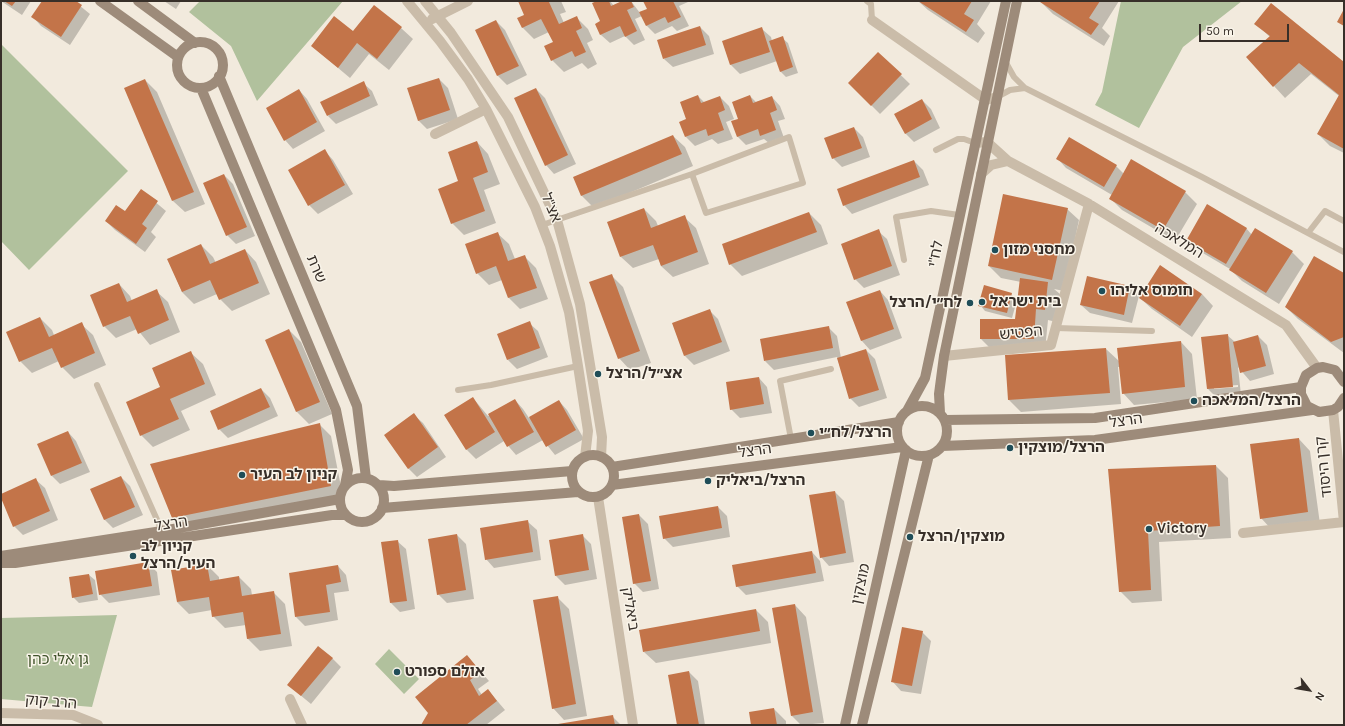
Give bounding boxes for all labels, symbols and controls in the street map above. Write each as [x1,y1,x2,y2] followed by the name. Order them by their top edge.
[1201,16,1291,42] scale bar
[1206,24,1234,38] text: 50 m
[537,191,565,225] street label: אצ"ל
[1151,219,1207,263] street label: המלאכה
[924,239,948,269] street label: לח"י
[1003,241,1075,259] place label: מחסני מזון
[990,245,1000,255] marker: מחסני מזון
[302,252,330,286] street label: שרת
[1110,282,1193,300] place label: חומוס אליהו
[1097,286,1107,296] marker: חומוס אליהו
[990,293,1061,311] place label: בית ישראל
[889,294,962,312] place label: לח״י/הרצל
[977,297,987,307] marker: בית ישראל
[965,298,975,308] marker: לח״י/הרצל
[999,322,1043,344] street label: הפטיש
[606,365,682,383] place label: אצ״ל/הרצל
[593,369,603,379] marker: אצ״ל/הרצל
[1202,392,1301,410] place label: הרצל/המלאכה
[1189,396,1199,406] marker: הרצל/המלאכה
[1108,410,1144,432] street label: הרצל
[819,424,892,442] place label: הרצל/לח״י
[806,428,816,438] marker: הרצל/לח״י
[1312,435,1336,499] street label: קרן היסוד
[1018,439,1105,457] place label: הרצל/מוצקין
[737,440,773,462] street label: הרצל
[1005,443,1015,453] marker: הרצל/מוצקין
[250,466,337,484] place label: קניון לב העיר
[237,470,247,480] marker: קניון לב העיר
[716,472,805,490] place label: הרצל/ביאליק
[703,476,713,486] marker: הרצל/ביאליק
[153,512,189,536] street label: הרצל
[1157,520,1207,538] place label: Victory
[1144,524,1154,534] marker: Victory
[918,528,1005,546] place label: מוצקין/הרצל
[905,532,915,542] marker: מוצקין/הרצל
[141,538,215,573] place label: קניון לב העיר/הרצל
[128,551,138,561] marker: קניון לב העיר/הרצל
[848,562,874,606] street label: מוצקין
[618,586,642,632] street label: ביאליק
[27,651,89,669] park label: גן אלי כהן
[405,663,485,681] place label: אולם ספורט
[392,667,402,677] marker: אולם ספורט
[1289,670,1329,710] north arrow
[1312,690,1327,703] text: N
[24,691,78,713] street label: הרב קוק

